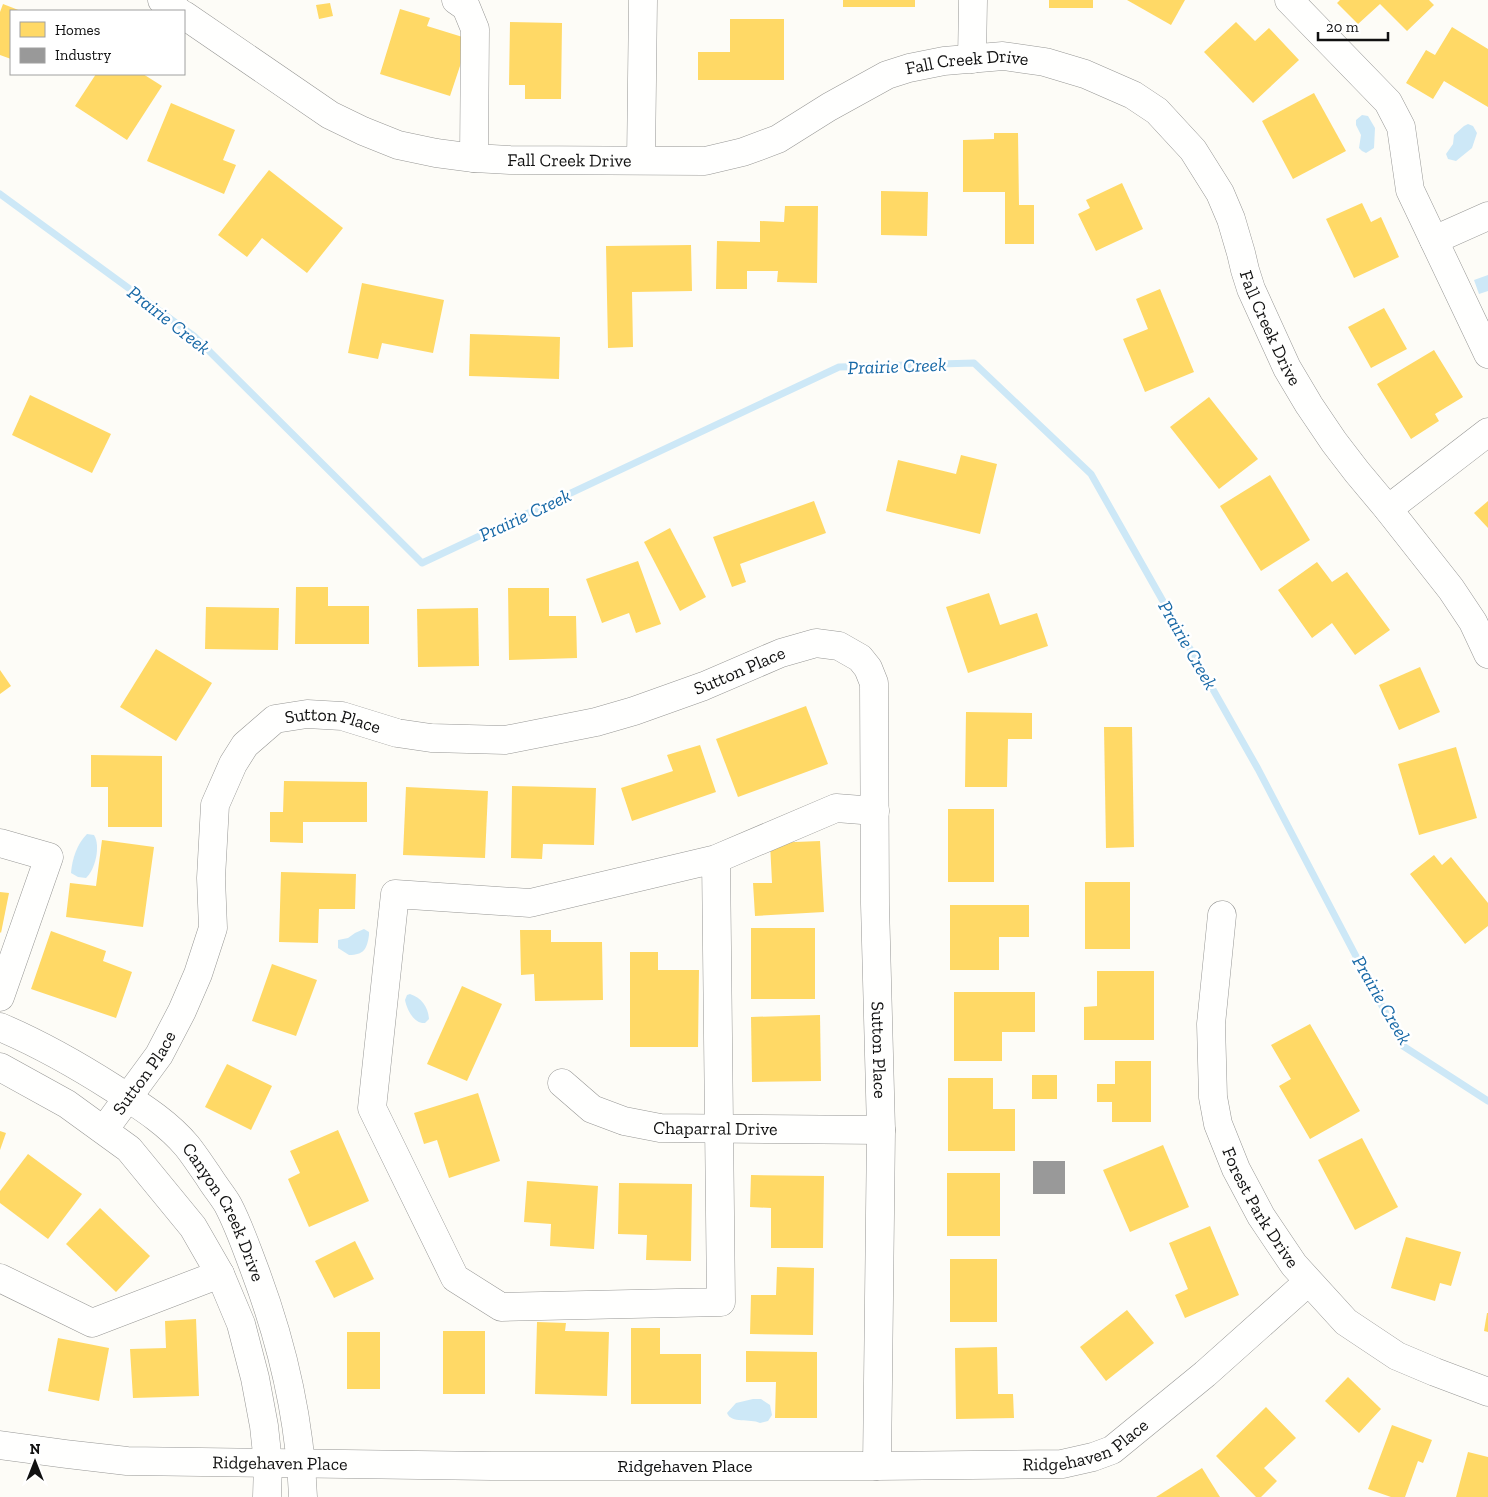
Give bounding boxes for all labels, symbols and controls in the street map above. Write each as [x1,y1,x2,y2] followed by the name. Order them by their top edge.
[10,10,185,75] legend
[1318,10,1388,42] scale bar
[1326,18,1359,36] text: 20 m
[55,21,100,39] text: Homes
[903,45,1030,79] street label: Fall Creek Drive
[55,46,112,64] text: Industry
[507,149,632,172] street label: Fall Creek Drive
[1235,268,1306,390] street label: Fall Creek Drive
[123,280,215,360] water label: Prairie Creek
[847,353,947,379] water label: Prairie Creek
[475,484,575,546] water label: Prairie Creek
[1153,596,1223,694] water label: Prairie Creek
[691,642,788,700] street label: Sutton Place
[283,703,383,738] street label: Sutton Place
[1347,951,1417,1049] water label: Prairie Creek
[867,1001,891,1099] street label: Sutton Place
[108,1027,181,1119] street label: Sutton Place
[651,1116,778,1140] street label: Chaparral Drive
[177,1138,269,1284] street label: Canyon Creek Drive
[1217,1144,1304,1272] street label: Forest Park Drive
[1022,1414,1153,1476] street label: Ridgehaven Place
[10,1437,60,1487] north arrow
[30,1441,41,1458] text: N
[212,1451,348,1475] street label: Ridgehaven Place
[617,1455,753,1477] street label: Ridgehaven Place

